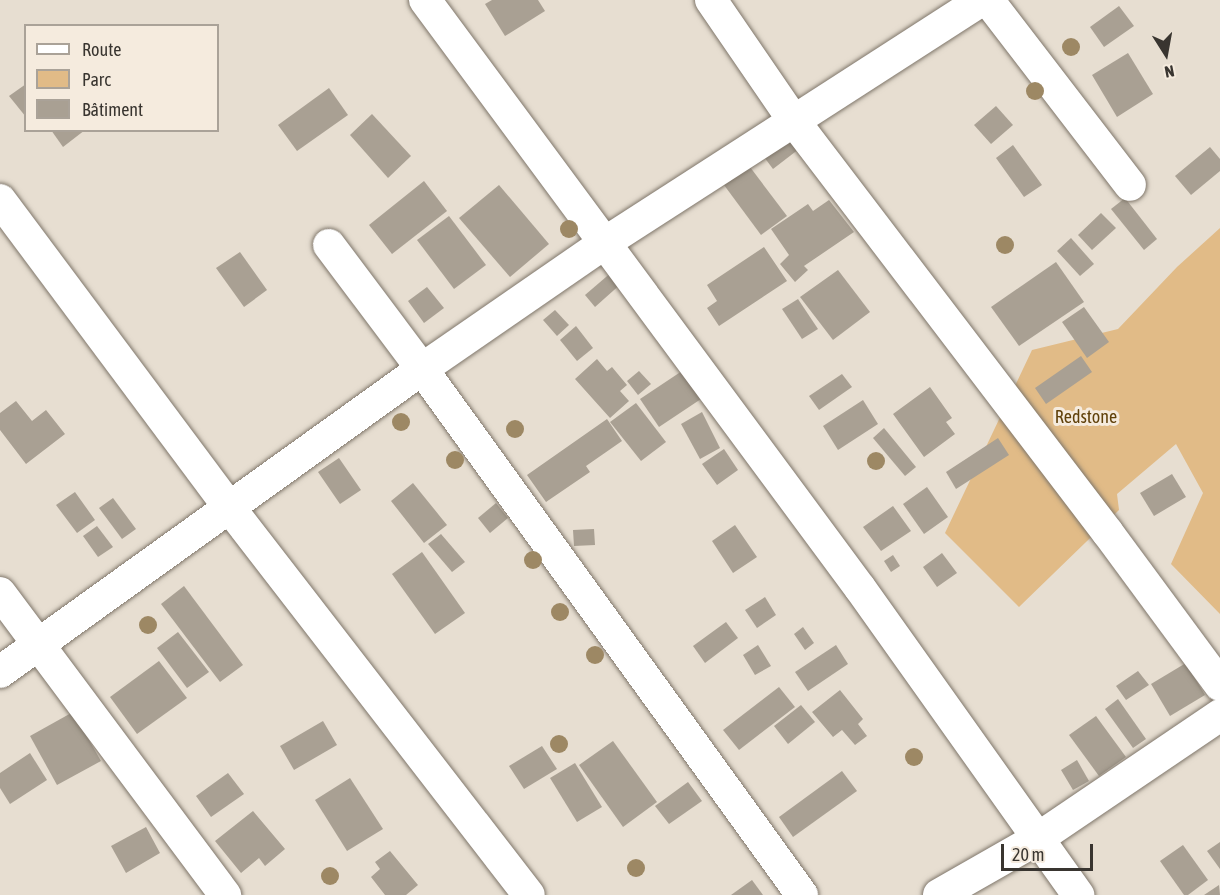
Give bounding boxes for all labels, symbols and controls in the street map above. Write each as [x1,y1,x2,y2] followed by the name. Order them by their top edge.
[24,24,219,132] legend
[1136,24,1196,84] north arrow
[82,39,121,60] text: Route
[1163,62,1176,81] text: N
[82,69,111,90] text: Parc
[82,99,143,120] text: Bâtiment
[1055,406,1117,428] park label: Redstone
[1004,832,1096,870] scale bar
[1012,844,1044,865] text: 20 m

